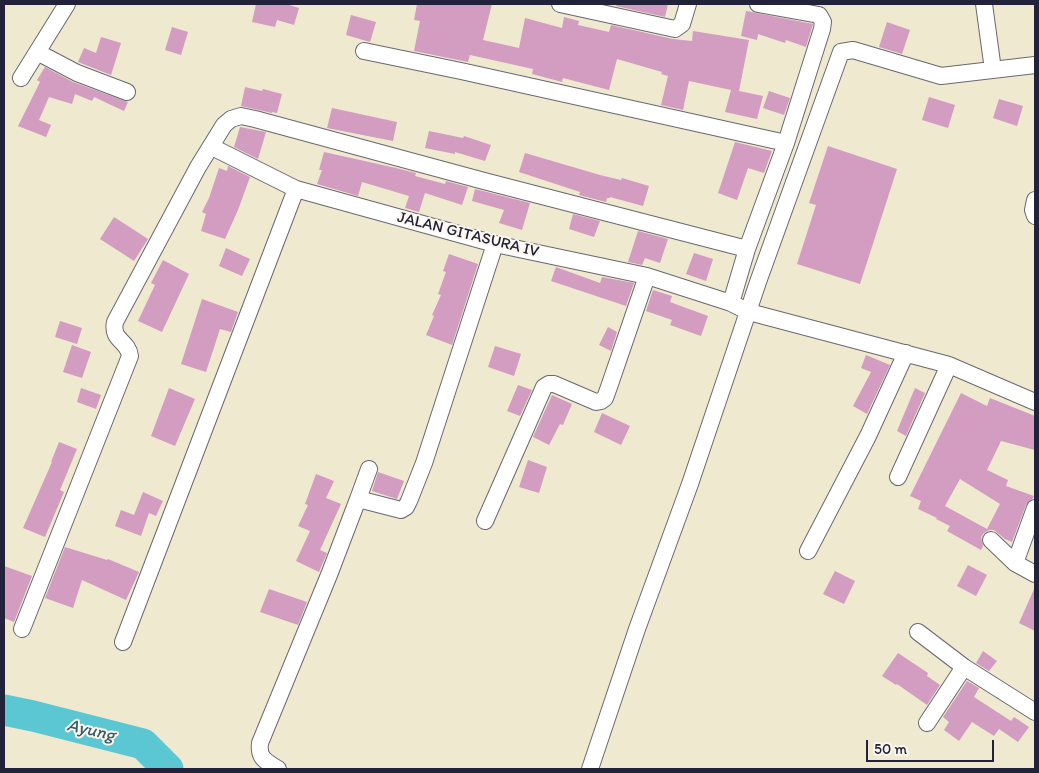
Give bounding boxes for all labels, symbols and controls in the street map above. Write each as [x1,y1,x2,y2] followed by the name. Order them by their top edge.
[395,208,541,262] street label: JALAN GITASURA IV
[65,715,117,747] water label: Ayung
[869,730,996,762] scale bar
[874,740,907,758] text: 50 m

